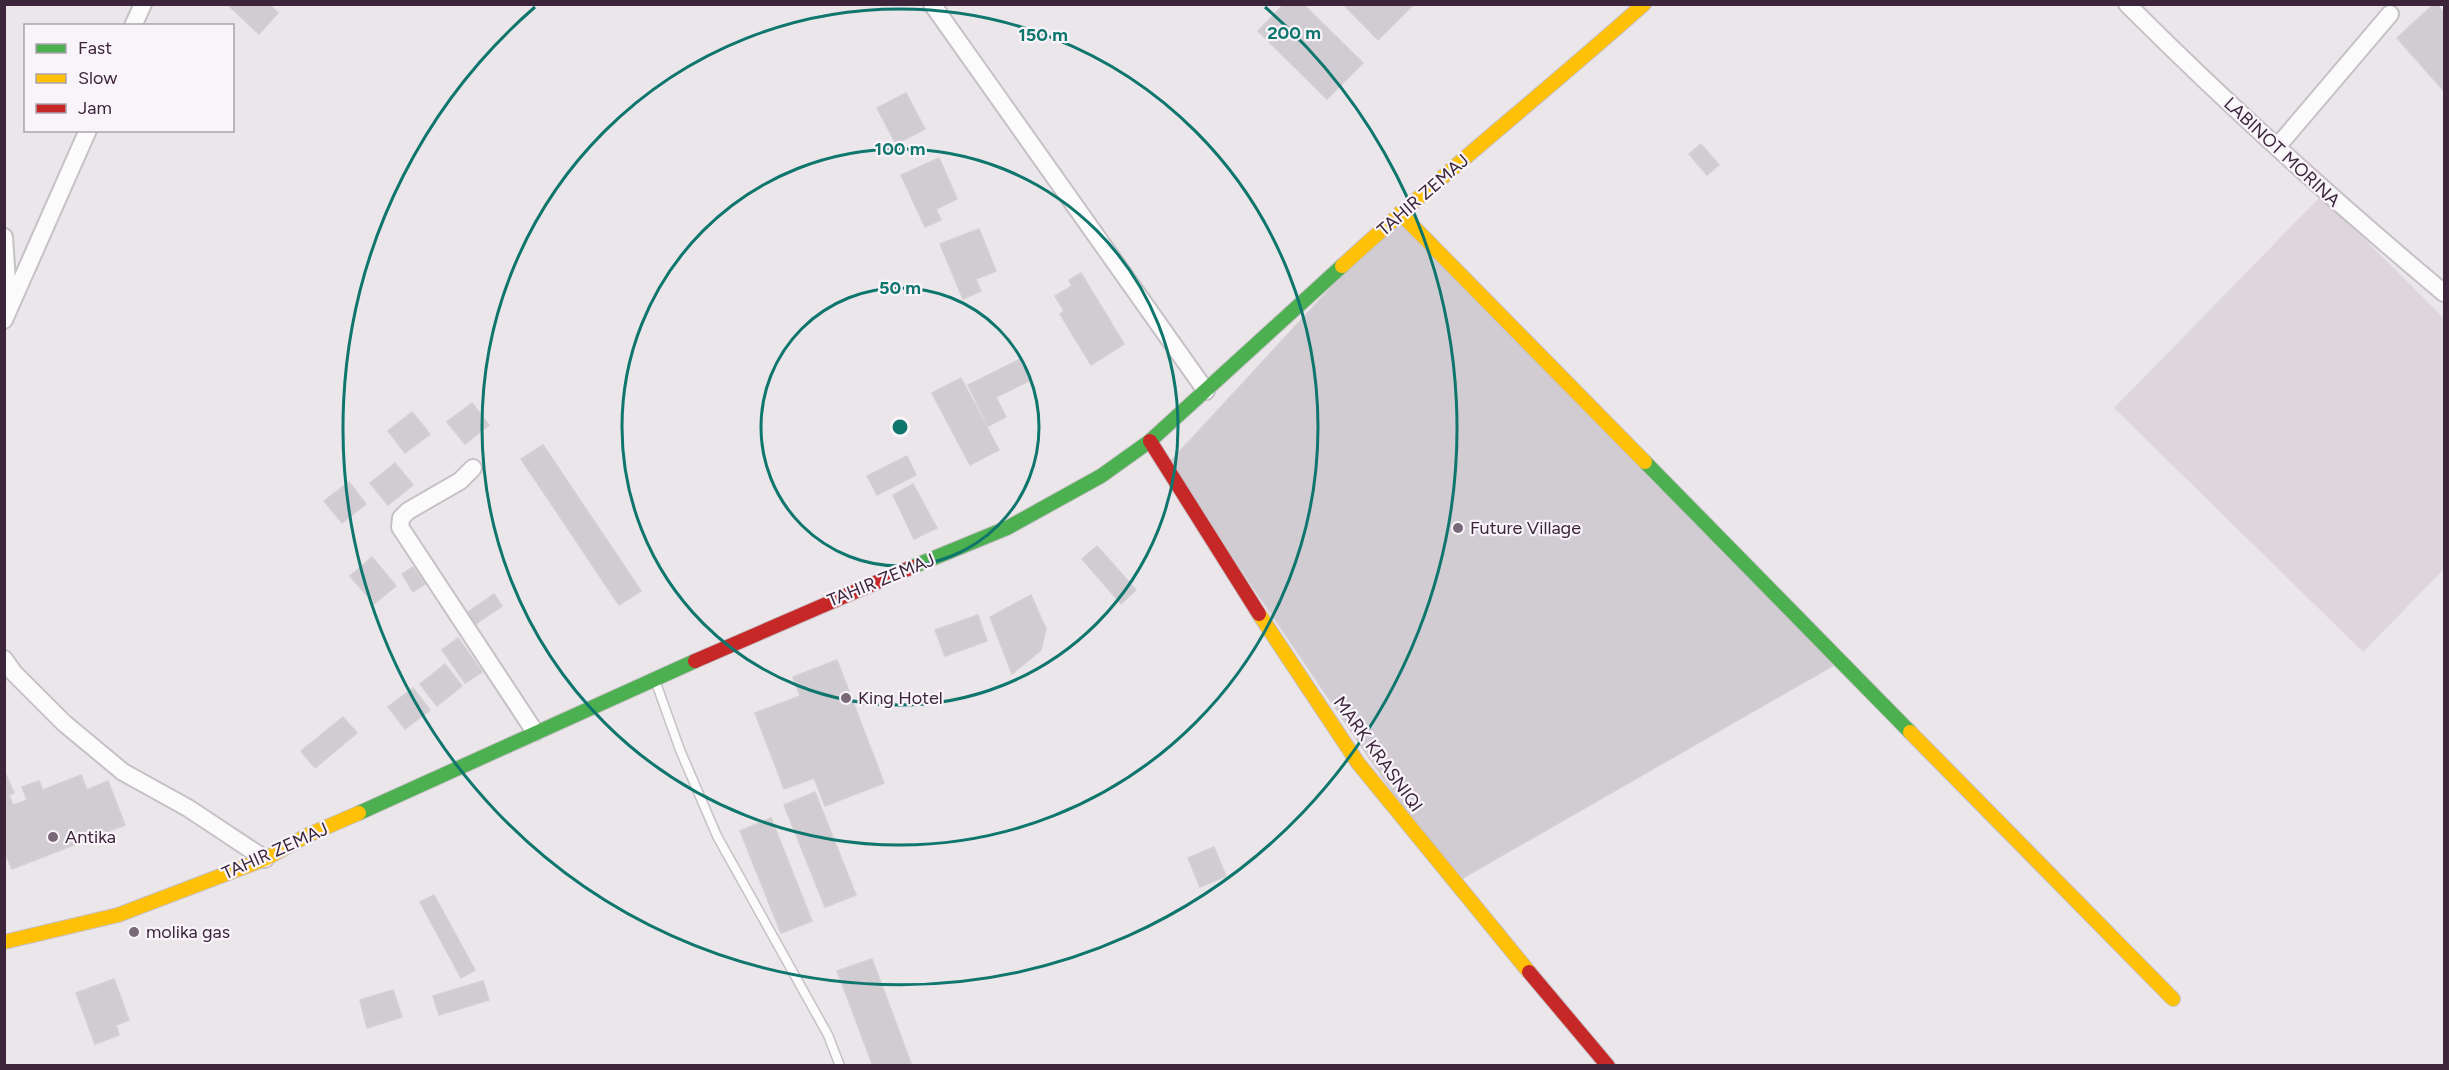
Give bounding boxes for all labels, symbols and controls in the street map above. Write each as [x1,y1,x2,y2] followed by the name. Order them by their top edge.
[1267,22,1321,44] text: 200 m
[24,24,234,132] legend
[1018,24,1068,46] text: 150 m
[78,37,112,59] text: Fast
[78,67,117,89] text: Slow
[2219,92,2345,212] street label: LABINOT MORINA
[78,97,112,119] text: Jam
[875,138,925,160] text: 100 m
[1373,149,1473,241] street label: TAHIR ZEMAJ
[879,277,921,299] text: 50 m
[890,417,910,437] centre of rings
[1470,517,1581,539] place label: Future Village
[1451,521,1465,535] marker: Future Village
[824,548,938,612] street label: TAHIR ZEMAJ
[858,687,943,709] place label: King Hotel
[839,691,853,705] marker: King Hotel
[1329,692,1427,816] street label: MARK KRASNIQI
[219,818,331,884] street label: TAHIR ZEMAJ
[65,826,116,848] place label: Antika
[46,830,60,844] marker: Antika
[146,921,230,943] place label: molika gas
[127,925,141,939] marker: molika gas

